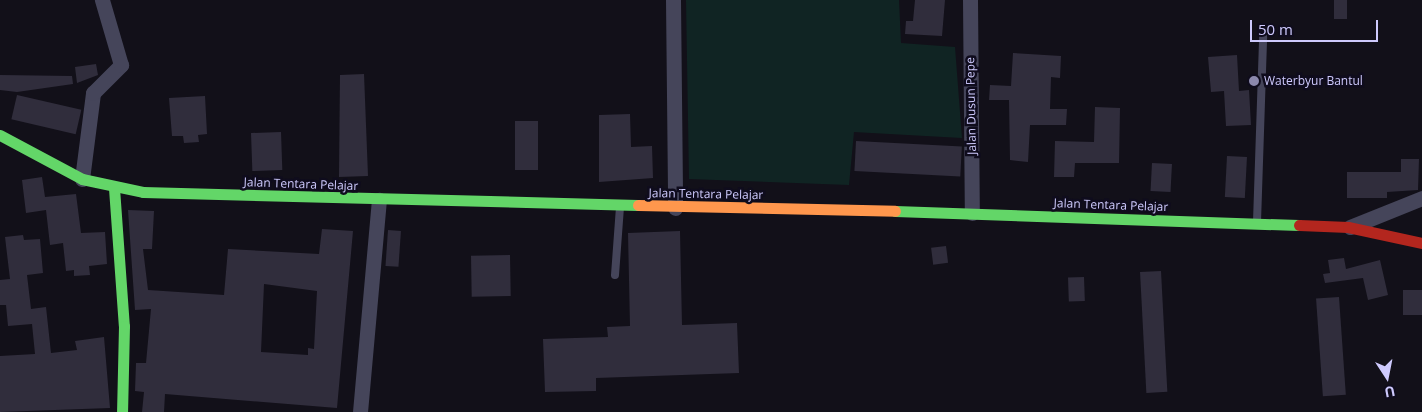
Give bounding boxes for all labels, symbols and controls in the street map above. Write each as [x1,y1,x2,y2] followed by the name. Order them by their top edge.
[1252,10,1380,42] scale bar
[1258,19,1293,39] text: 50 m
[963,57,979,155] street label: Jalan Dusun Pepe
[1264,74,1363,88] place label: Waterbyur Bantul
[1248,75,1260,87] marker: Waterbyur Bantul
[243,175,359,193] street label: Jalan Tentara Pelajar
[649,186,763,202] street label: Jalan Tentara Pelajar
[1053,196,1169,214] street label: Jalan Tentara Pelajar
[1362,352,1412,402] north arrow
[1383,382,1397,403] text: U

